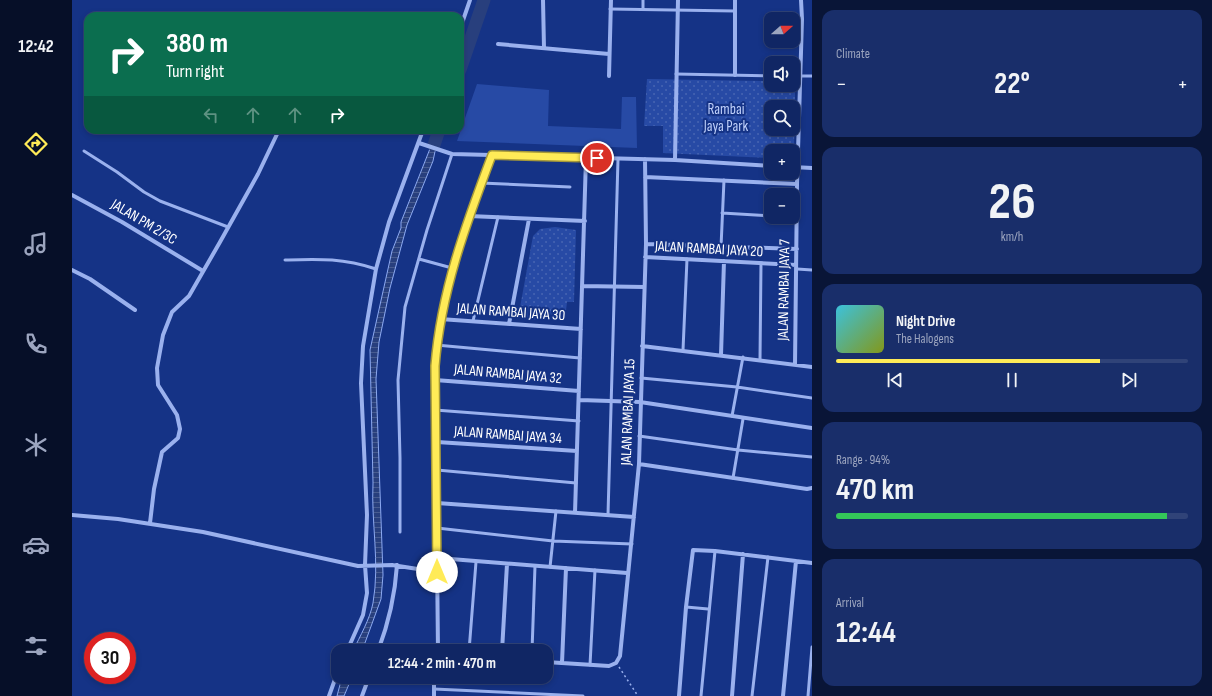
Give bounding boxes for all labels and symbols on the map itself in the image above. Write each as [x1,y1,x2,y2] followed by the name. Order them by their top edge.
[764,12,800,48] north arrow
[703,100,748,136] park label: Rambai Jaya Park
[580,141,614,175] pin
[107,194,180,249] street label: JALAN PM 2/3C
[653,237,764,261] street label: JALAN RAMBAI JAYA 20
[774,239,794,342] street label: JALAN RAMBAI JAYA 7
[455,299,566,325] street label: JALAN RAMBAI JAYA 30
[617,358,639,467] street label: JALAN RAMBAI JAYA 15
[452,360,563,388] street label: JALAN RAMBAI JAYA 32
[452,422,563,448] street label: JALAN RAMBAI JAYA 34
[416,551,458,593] position arrow
[84,632,136,684] speed limit sign: 30

